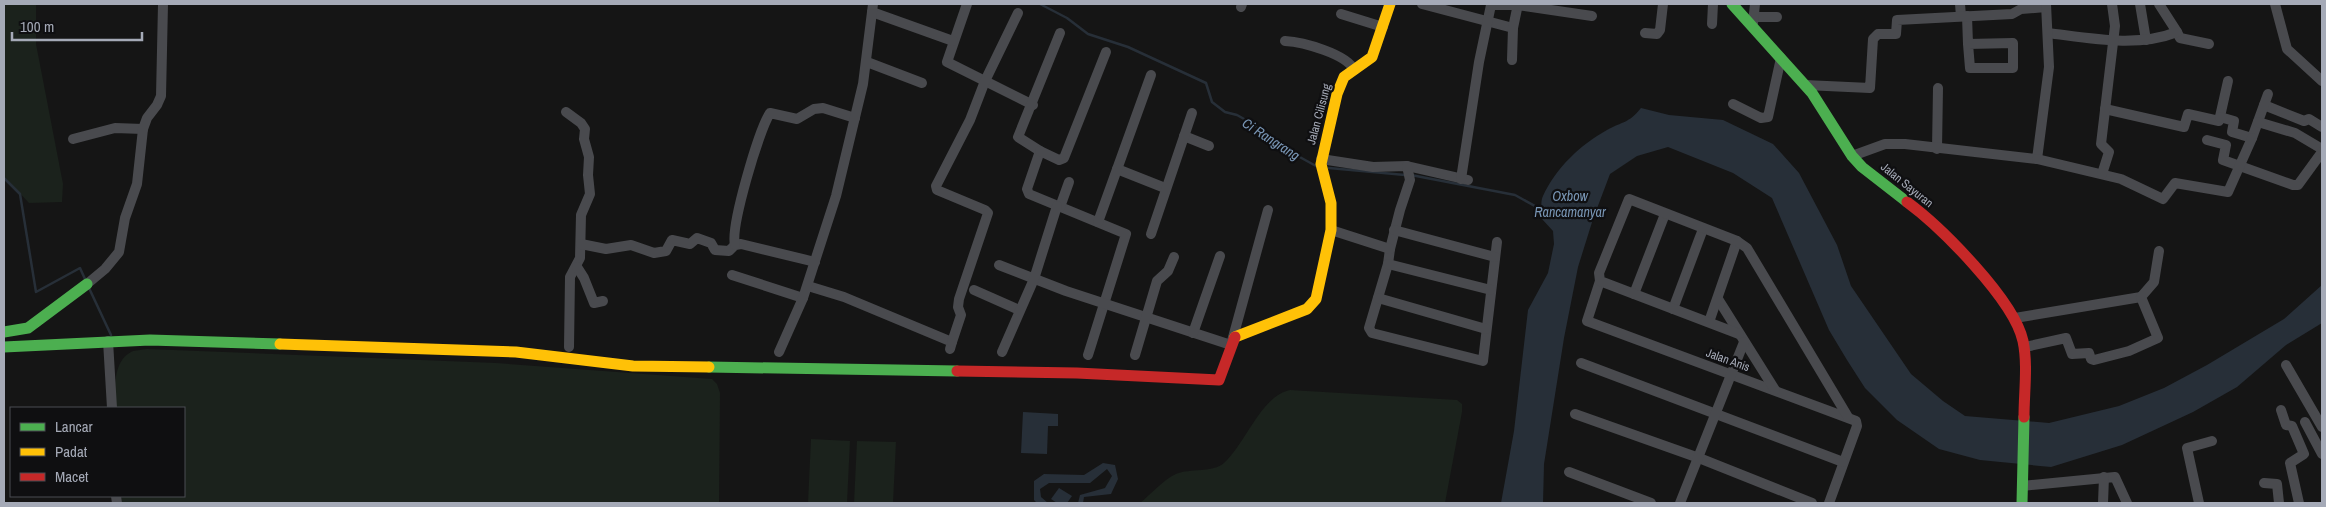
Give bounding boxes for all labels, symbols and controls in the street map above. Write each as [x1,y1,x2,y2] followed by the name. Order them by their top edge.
[12,10,142,42] scale bar
[20,16,54,37] text: 100 m
[1303,81,1335,146] street label: Jalan Cilisung
[1239,114,1304,165] water label: Ci Rangrang
[1878,159,1936,211] street label: Jalan Sayuran
[1534,187,1607,221] water label: Oxbow Rancamanyar
[1704,345,1752,375] street label: Jalan Anis
[10,407,185,497] legend
[55,416,93,437] text: Lancar
[55,441,88,462] text: Padat
[55,466,89,487] text: Macet

